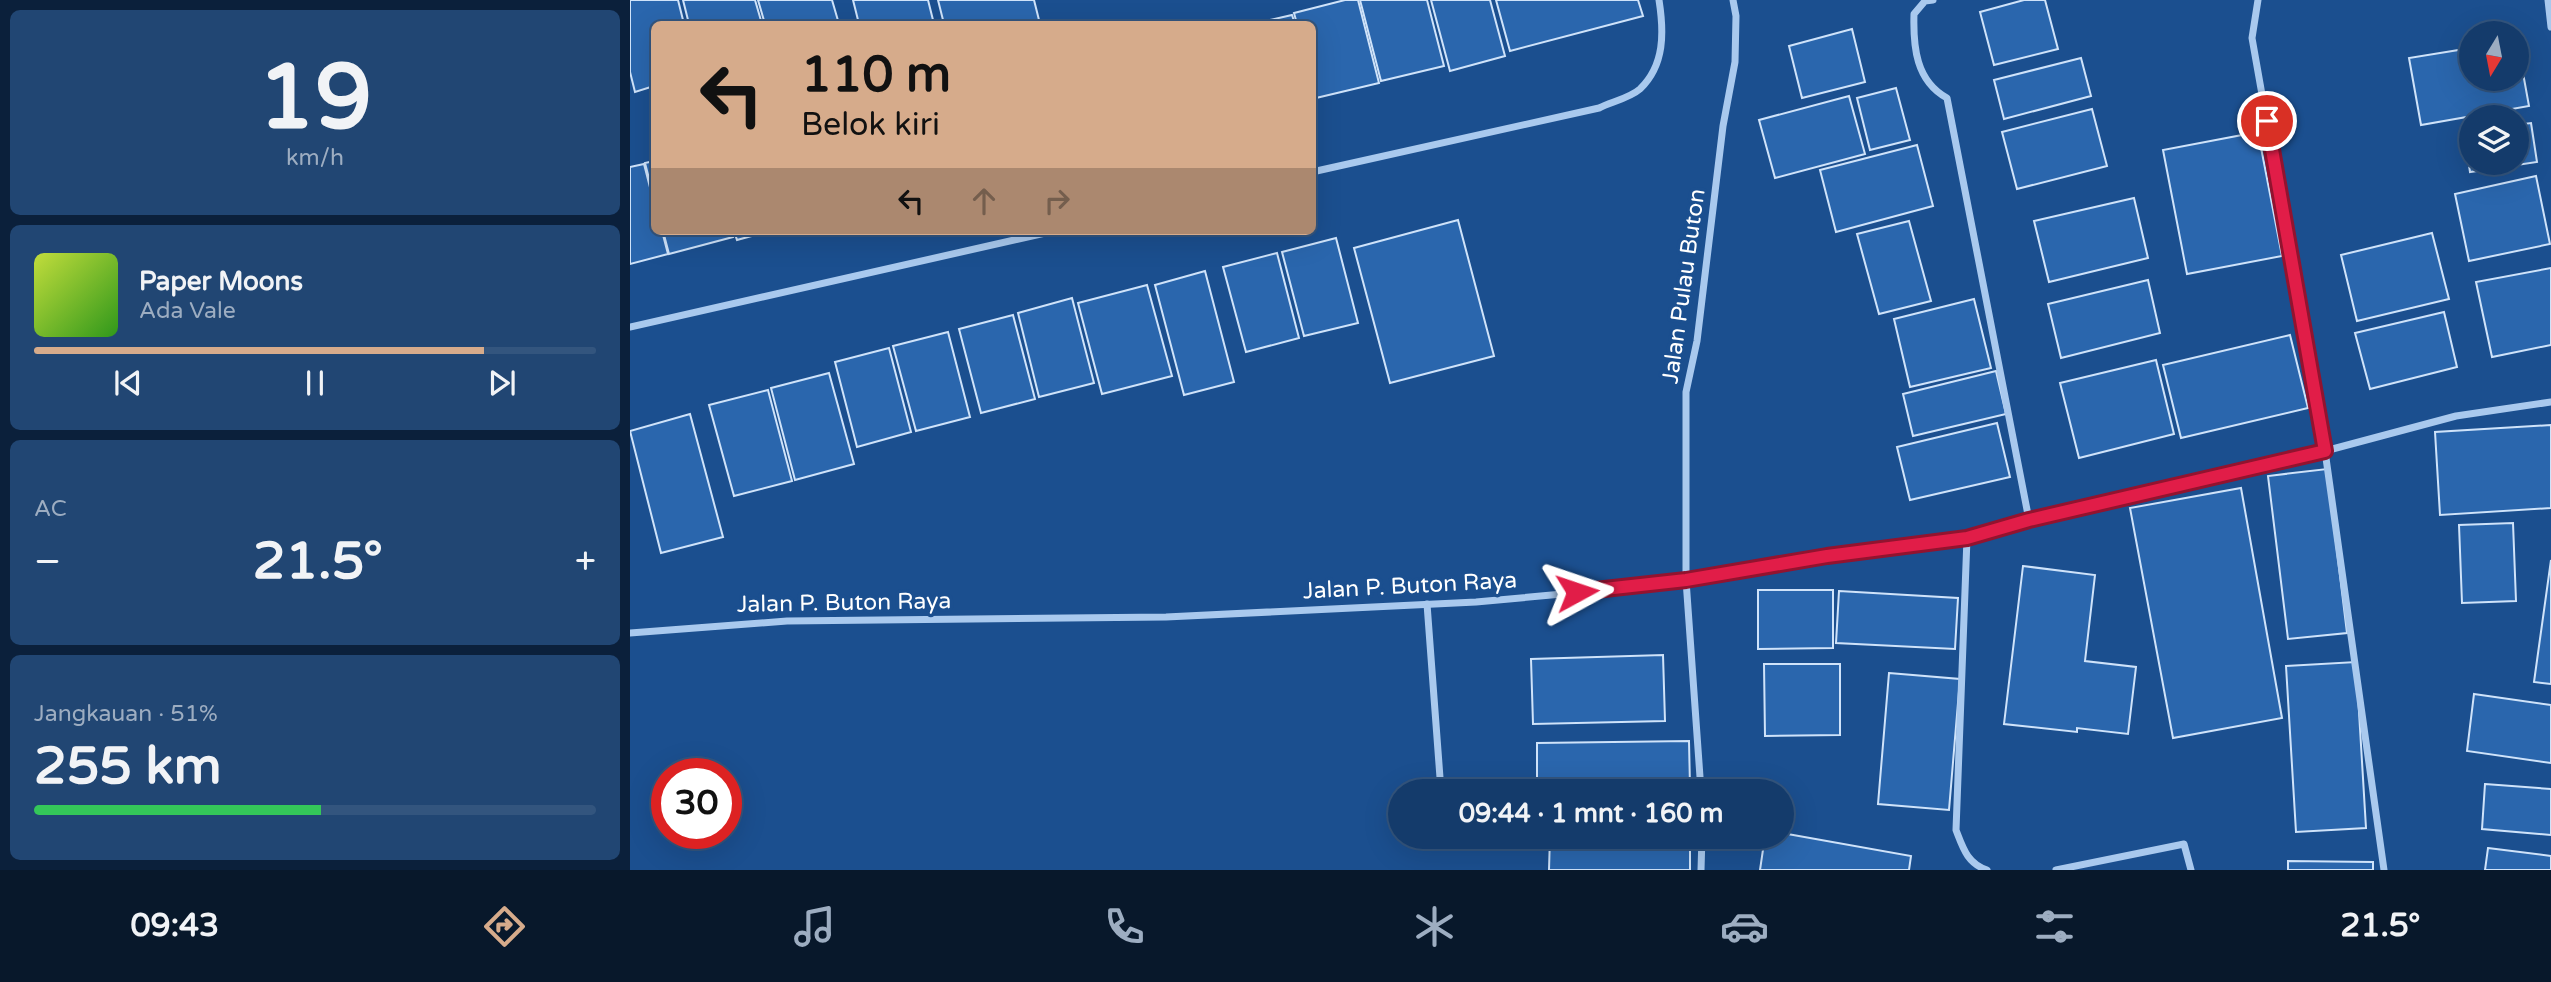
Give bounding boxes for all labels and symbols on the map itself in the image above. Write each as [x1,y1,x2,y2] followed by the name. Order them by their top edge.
[2459,21,2529,91] north arrow
[2237,91,2297,151] pin
[1656,187,1712,385] street label: Jalan Pulau Buton
[1540,555,1614,629] position arrow
[1302,566,1518,606] street label: Jalan P. Buton Raya
[737,587,952,619] street label: Jalan P. Buton Raya
[651,758,742,849] speed limit sign: 30

